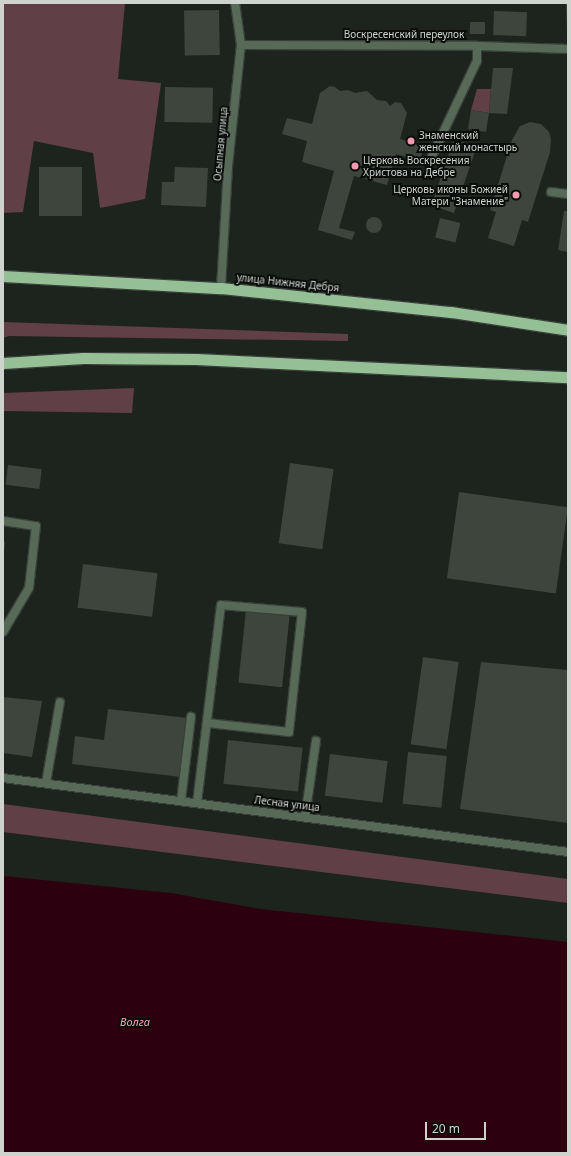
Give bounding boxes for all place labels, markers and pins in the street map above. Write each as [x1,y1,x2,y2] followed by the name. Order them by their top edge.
[419,129,517,152] place label: Знаменский женский монастырь
[406,136,416,146] marker: Знаменский женский монастырь
[363,154,469,178] place label: Церковь Воскресения Христова на Дебре
[350,161,360,171] marker: Церковь Воскресения Христова на Дебре
[393,183,508,206] place label: Церковь иконы Божией Матери "Знамение"
[511,190,521,200] marker: Церковь иконы Божией Матери "Знамение"

